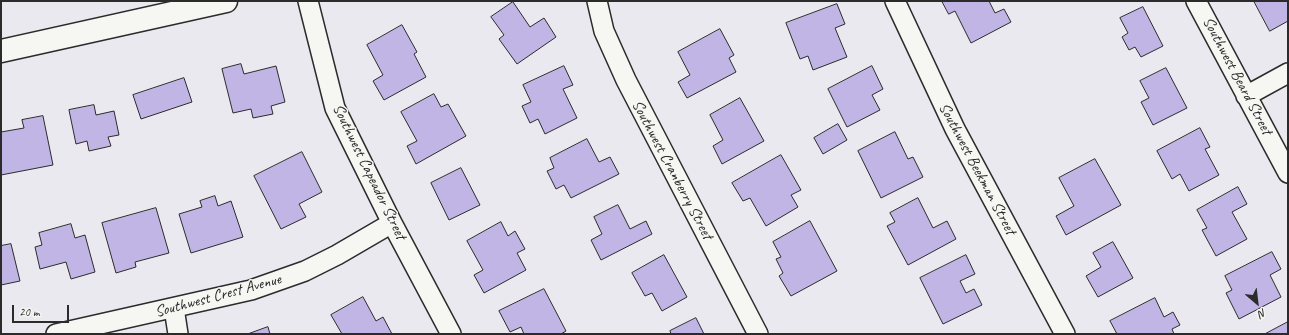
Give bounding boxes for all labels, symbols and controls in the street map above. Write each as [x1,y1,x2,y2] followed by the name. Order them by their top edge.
[1198,14,1276,138] street label: Southwest Beard Street
[627,97,717,243] street label: Southwest Cranberry Street
[934,100,1020,238] street label: Southwest Beekman Street
[328,101,410,243] street label: Southwest Capeador Street
[153,270,283,322] street label: Southwest Crest Avenue
[1237,283,1277,323] north arrow
[14,297,71,323] scale bar
[19,304,39,320] text: 20 m
[1256,306,1269,321] text: N

